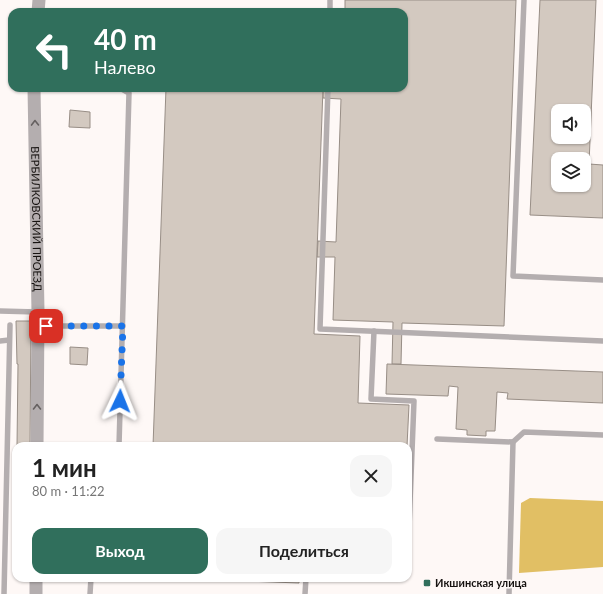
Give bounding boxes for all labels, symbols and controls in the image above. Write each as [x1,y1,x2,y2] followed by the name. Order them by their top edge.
[94,22,157,56] text: 40 m
[28,24,80,76] icon: left
[94,56,156,78] text: Налево
[551,104,591,192] map controls
[551,104,591,144] button: sound
[31,120,39,126] one-way arrow
[29,146,45,292] street label: ВЕРБИЛКОВСКИЙ ПРОЕЗД
[551,152,591,192] button: layers
[29,309,63,343] pin
[35,315,57,337] icon: arrive
[99,380,141,422] position arrow
[33,404,41,410] one-way arrow
[32,453,97,482] text: 1 мин
[350,455,392,497] button: close
[32,483,105,499] text: 80 m · 11:22
[32,528,208,574] button: Выход
[216,528,392,574] button: Поделиться
[435,576,527,589] place label: Икшинская улица
[422,578,432,588] marker: Икшинская улица

